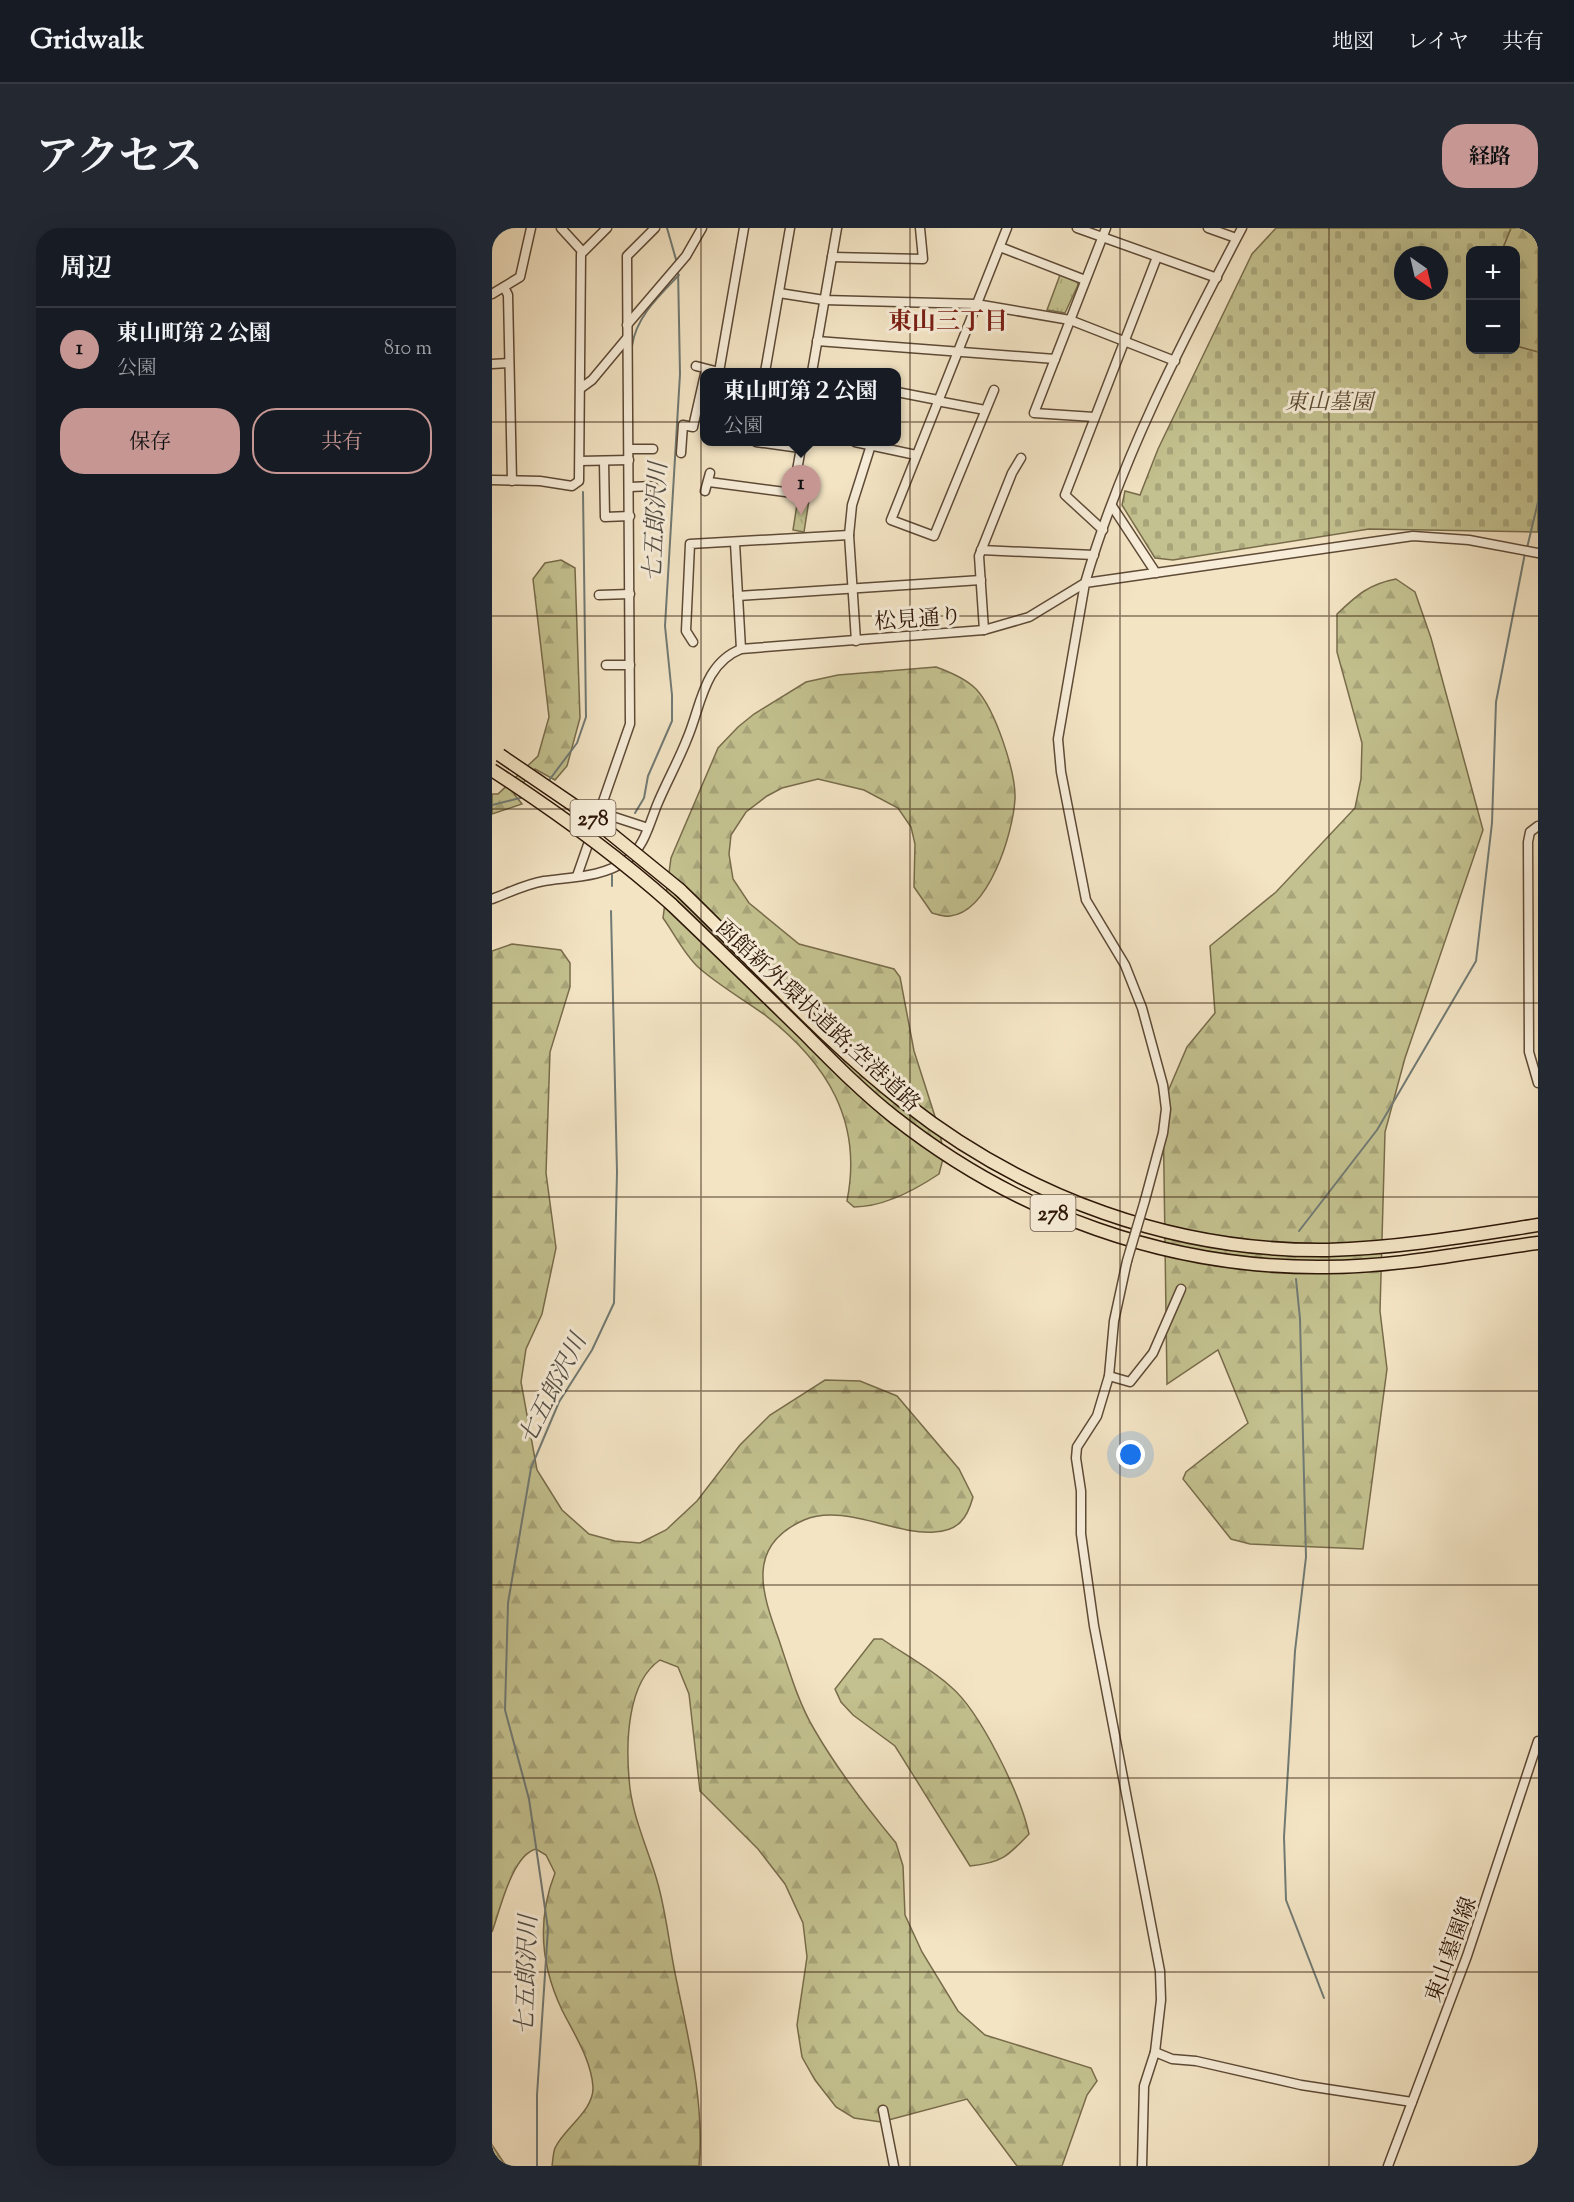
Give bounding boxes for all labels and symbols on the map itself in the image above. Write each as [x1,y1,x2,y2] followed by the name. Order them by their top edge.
[1394,246,1448,300] north arrow
[888,306,1008,340] district label: 東山三丁目
[1285,388,1376,420] park label: 東山墓園
[637,458,677,583] water label: 七五郎沢川
[782,466,820,515] pin: 1
[873,602,963,640] street label: 松見通り
[570,800,616,836] road number: 278
[707,914,927,1121] street label: 函館新外環状道路;空港道路
[1030,1195,1076,1231] road number: 278
[511,1326,598,1451] water label: 七五郎沢川
[1116,1440,1145,1469] your location
[1419,1893,1487,2007] street label: 東山墓園線
[509,1912,547,2036] water label: 七五郎沢川

